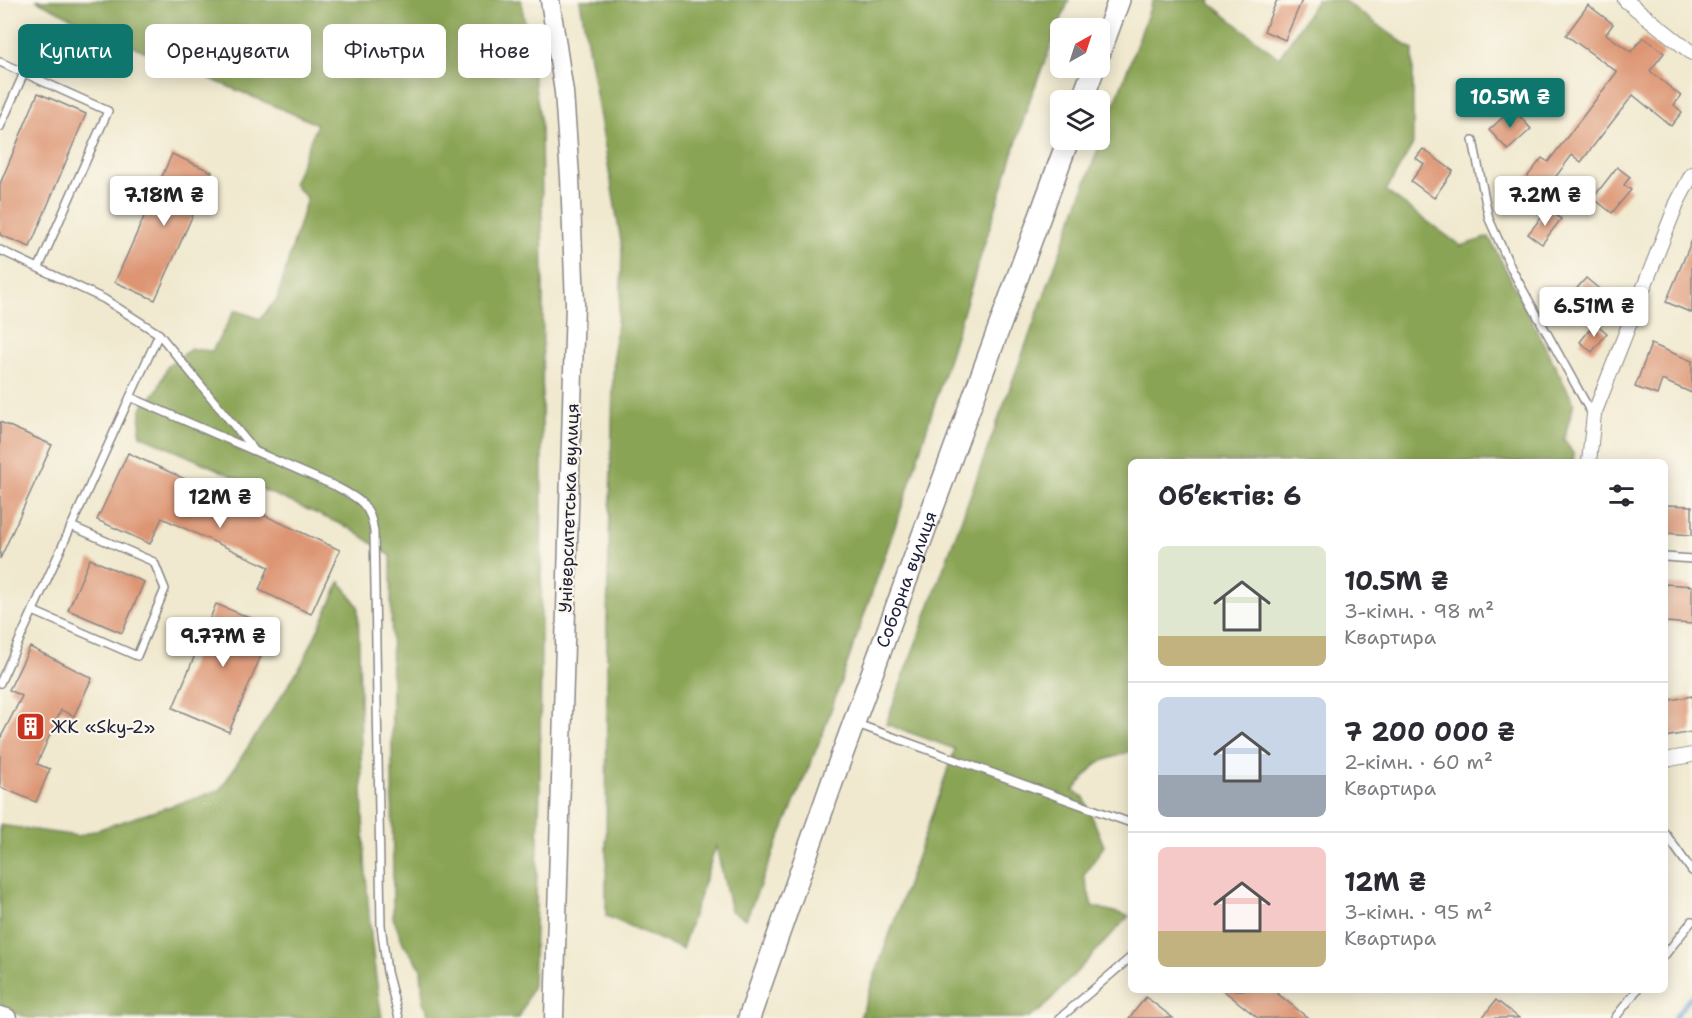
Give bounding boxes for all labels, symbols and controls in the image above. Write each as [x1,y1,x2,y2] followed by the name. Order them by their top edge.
[1050,18,1110,78] north arrow
[1050,18,1110,150] map controls
[18,24,133,78] chip: Купити
[145,24,311,78] chip: Орендувати
[323,24,446,78] chip: Фільтри
[458,24,551,78] chip: Нове
[1455,78,1565,129] pin: 10.5M ₴
[1470,84,1550,110] text: 10.5M ₴
[1050,90,1110,150] button: layers
[109,176,219,227] pin: 7.18M ₴
[1496,176,1594,227] pin: 7.2M ₴
[124,182,204,208] text: 7.18M ₴
[1509,182,1581,208] text: 7.2M ₴
[1539,287,1649,338] pin: 6.51M ₴
[1553,293,1635,319] text: 6.51M ₴
[553,403,585,613] street label: Університетська вулиця
[178,478,262,529] pin: 12M ₴
[1158,478,1301,513] text: Об’єктів: 6
[1605,479,1638,512] icon: filters
[188,484,252,510] text: 12M ₴
[870,508,943,651] street label: Соборна вулиця
[1344,563,1449,598] text: 10.5M ₴
[1206,570,1278,642] icon: home
[1344,598,1494,624] text: 3-кімн. · 98 m²
[168,617,278,668] pin: 9.77M ₴
[180,623,266,649] text: 9.77M ₴
[1344,624,1436,650] text: Квартира
[14,711,46,743] building icon: ЖК «Sky-2»
[1344,714,1515,749] text: 7 200 000 ₴
[51,715,155,739] place label: ЖК «Sky-2»
[1206,721,1278,793] icon: home
[1344,749,1493,775] text: 2-кімн. · 60 m²
[1344,775,1436,801] text: Квартира
[1344,864,1426,899] text: 12M ₴
[1206,871,1278,943] icon: home
[1344,899,1493,925] text: 3-кімн. · 95 m²
[1344,925,1436,951] text: Квартира

